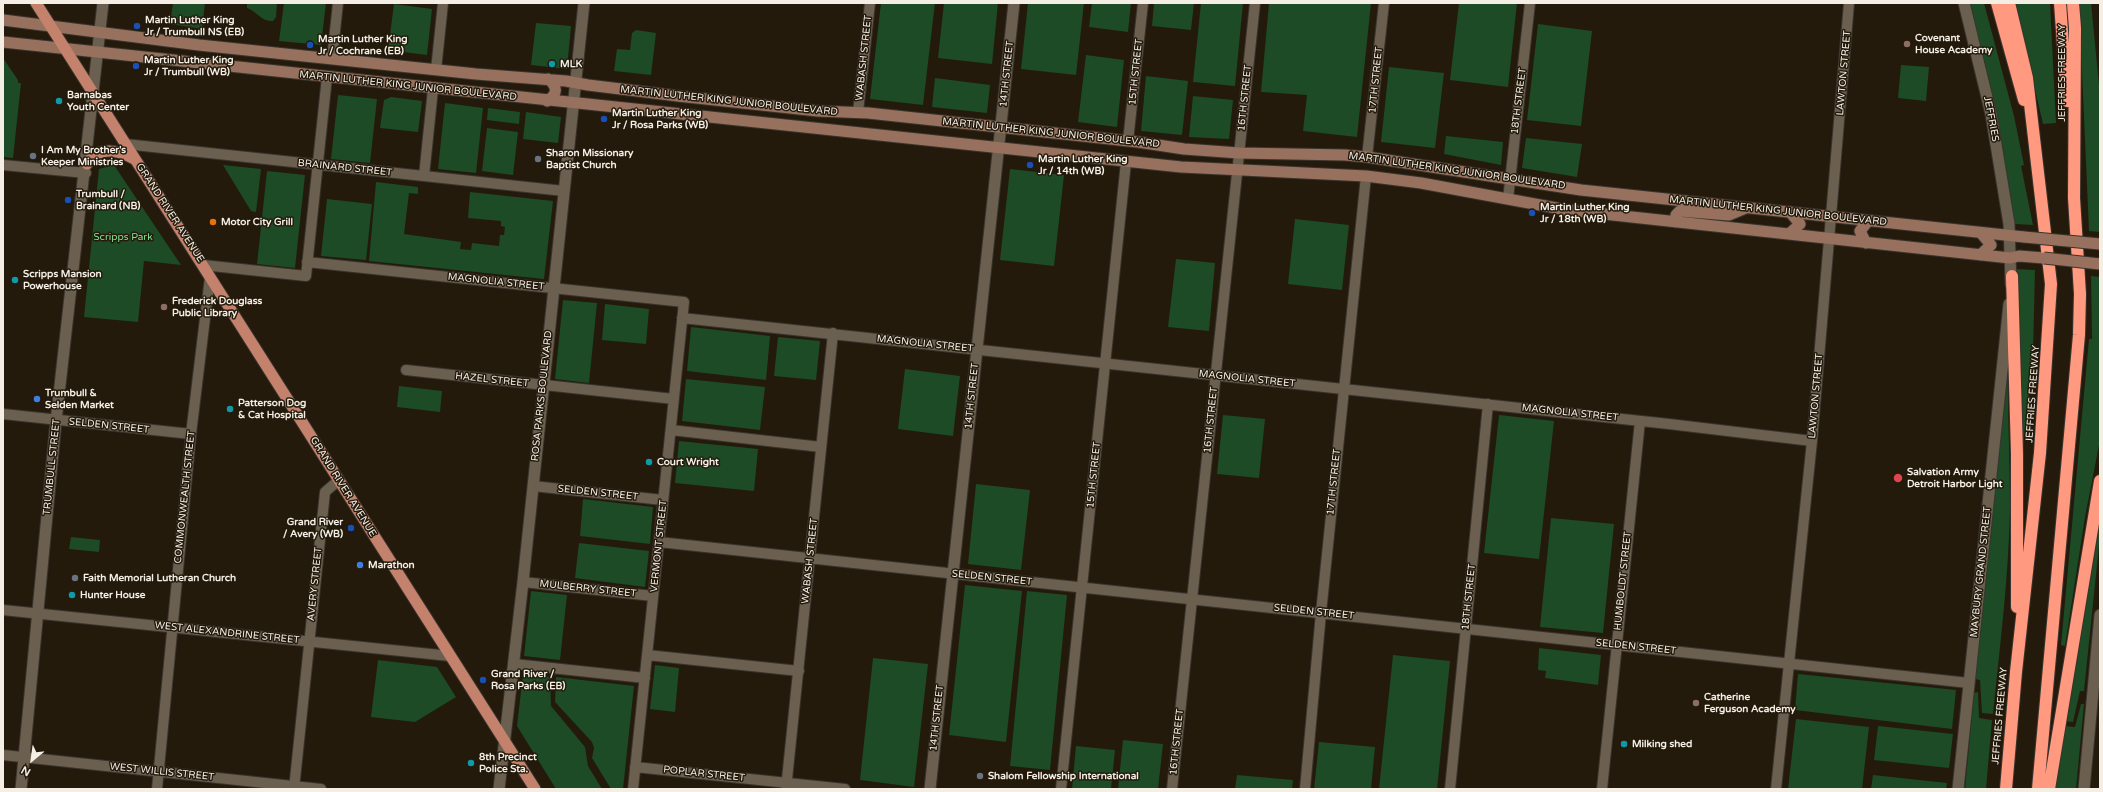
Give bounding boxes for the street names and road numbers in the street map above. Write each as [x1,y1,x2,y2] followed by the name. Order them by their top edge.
[854,15,874,101] street label: WABASH STREET
[2056,24,2068,122] street label: JEFFRIES FREEWAY
[1834,30,1854,116] street label: LAWTON STREET
[1127,38,1145,106] street label: 15TH STREET
[998,40,1016,108] street label: 14TH STREET
[1367,46,1385,114] street label: 17TH STREET
[1236,64,1254,132] street label: 16TH STREET
[1509,67,1529,135] street label: 18TH STREET
[299,69,517,103] street label: MARTIN LUTHER KING JUNIOR BOULEVARD
[620,84,838,118] street label: MARTIN LUTHER KING JUNIOR BOULEVARD
[1981,95,2001,143] street label: JEFFRIES
[942,116,1160,150] street label: MARTIN LUTHER KING JUNIOR BOULEVARD
[1348,150,1566,192] street label: MARTIN LUTHER KING JUNIOR BOULEVARD
[297,157,393,179] street label: BRAINARD STREET
[133,161,207,265] street label: GRAND RIVER AVENUE
[1669,194,1887,228] street label: MARTIN LUTHER KING JUNIOR BOULEVARD
[447,271,545,293] street label: MAGNOLIA STREET
[529,330,555,462] street label: ROSA PARKS BOULEVARD
[876,333,974,355] street label: MAGNOLIA STREET
[2024,345,2042,443] street label: JEFFRIES FREEWAY
[1806,353,1826,439] street label: LAWTON STREET
[963,362,981,430] street label: 14TH STREET
[1198,368,1296,390] street label: MAGNOLIA STREET
[455,370,529,390] street label: HAZEL STREET
[1202,386,1220,454] street label: 16TH STREET
[1521,402,1619,424] street label: MAGNOLIA STREET
[68,416,150,436] street label: SELDEN STREET
[41,418,63,516] street label: TRUMBULL STREET
[172,430,198,564] street label: COMMONWEALTH STREET
[307,435,379,539] street label: GRAND RIVER AVENUE
[1085,441,1103,509] street label: 15TH STREET
[1325,448,1343,516] street label: 17TH STREET
[557,483,639,503] street label: SELDEN STREET
[648,499,670,593] street label: VERMONT STREET
[1968,506,1994,638] street label: MAYBURY GRAND STREET
[800,518,820,604] street label: WABASH STREET
[1612,531,1634,631] street label: HUMBOLDT STREET
[305,546,325,622] street label: AVERY STREET
[1460,563,1478,631] street label: 18TH STREET
[951,568,1033,588] street label: SELDEN STREET
[539,578,637,600] street label: MULBERRY STREET
[1273,602,1355,622] street label: SELDEN STREET
[154,619,300,647] street label: WEST ALEXANDRINE STREET
[1595,637,1677,657] street label: SELDEN STREET
[1990,667,2010,765] street label: JEFFRIES FREEWAY
[928,684,946,752] street label: 14TH STREET
[1168,708,1186,776] street label: 16TH STREET
[109,761,215,783] street label: WEST WILLIS STREET
[663,764,745,784] street label: POPLAR STREET

